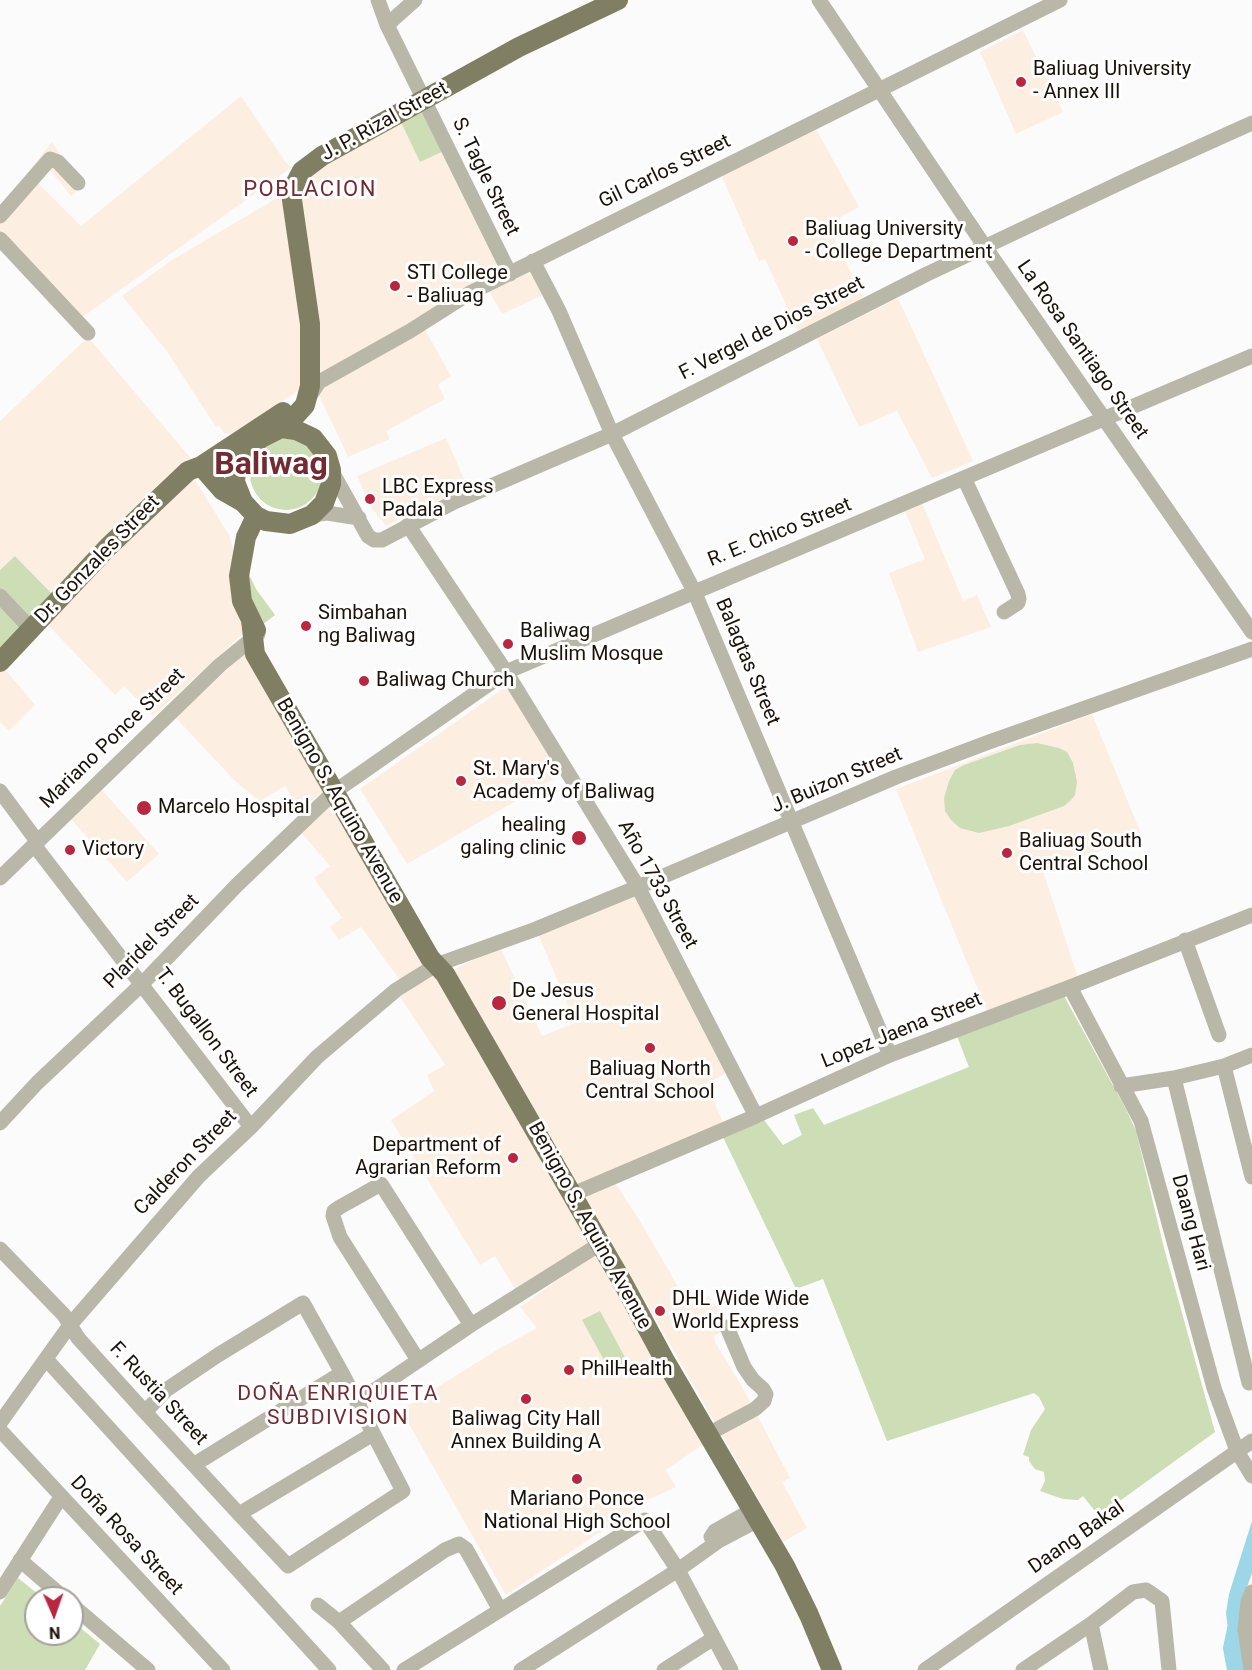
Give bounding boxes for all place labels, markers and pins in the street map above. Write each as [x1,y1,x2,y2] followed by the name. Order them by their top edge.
[1033,58,1191,105] place label: Baliuag University - Annex III
[1014,75,1028,89] marker: Baliuag University - Annex III
[805,218,992,265] place label: Baliuag University - College Department
[786,234,800,248] marker: Baliuag University - College Department
[407,262,508,309] place label: STI College - Baliuag
[388,279,402,293] marker: STI College - Baliuag
[382,476,494,523] place label: LBC Express Padala
[363,492,377,506] marker: LBC Express Padala
[318,602,415,649] place label: Simbahan ng Baliwag
[299,619,313,633] marker: Simbahan ng Baliwag
[520,620,663,667] place label: Baliwag Muslim Mosque
[501,637,515,651] marker: Baliwag Muslim Mosque
[376,669,514,693] place label: Baliwag Church
[357,674,371,688] marker: Baliwag Church
[473,758,655,805] place label: St. Mary's Academy of Baliwag
[454,774,468,788] marker: St. Mary's Academy of Baliwag
[158,796,310,820] place label: Marcelo Hospital
[135,799,153,817] marker: Marcelo Hospital
[460,814,566,861] place label: healing galing clinic
[570,829,588,847] marker: healing galing clinic
[1019,830,1148,877] place label: Baliuag South Central School
[82,838,144,862] place label: Victory
[63,843,77,857] marker: Victory
[1000,846,1014,860] marker: Baliuag South Central School
[512,980,659,1027] place label: De Jesus General Hospital
[490,994,508,1012] marker: De Jesus General Hospital
[643,1041,657,1055] marker: Baliuag North Central School
[585,1058,715,1105] place label: Baliuag North Central School
[355,1134,501,1181] place label: Department of Agrarian Reform
[506,1151,520,1165] marker: Department of Agrarian Reform
[672,1288,809,1335] place label: DHL Wide Wide World Express
[653,1304,667,1318] marker: DHL Wide Wide World Express
[581,1358,673,1382] place label: PhilHealth
[562,1363,576,1377] marker: PhilHealth
[519,1392,533,1406] marker: Baliwag City Hall Annex Building A
[451,1408,601,1455] place label: Baliwag City Hall Annex Building A
[570,1472,584,1486] marker: Mariano Ponce National High School
[483,1488,671,1535] place label: Mariano Ponce National High School

